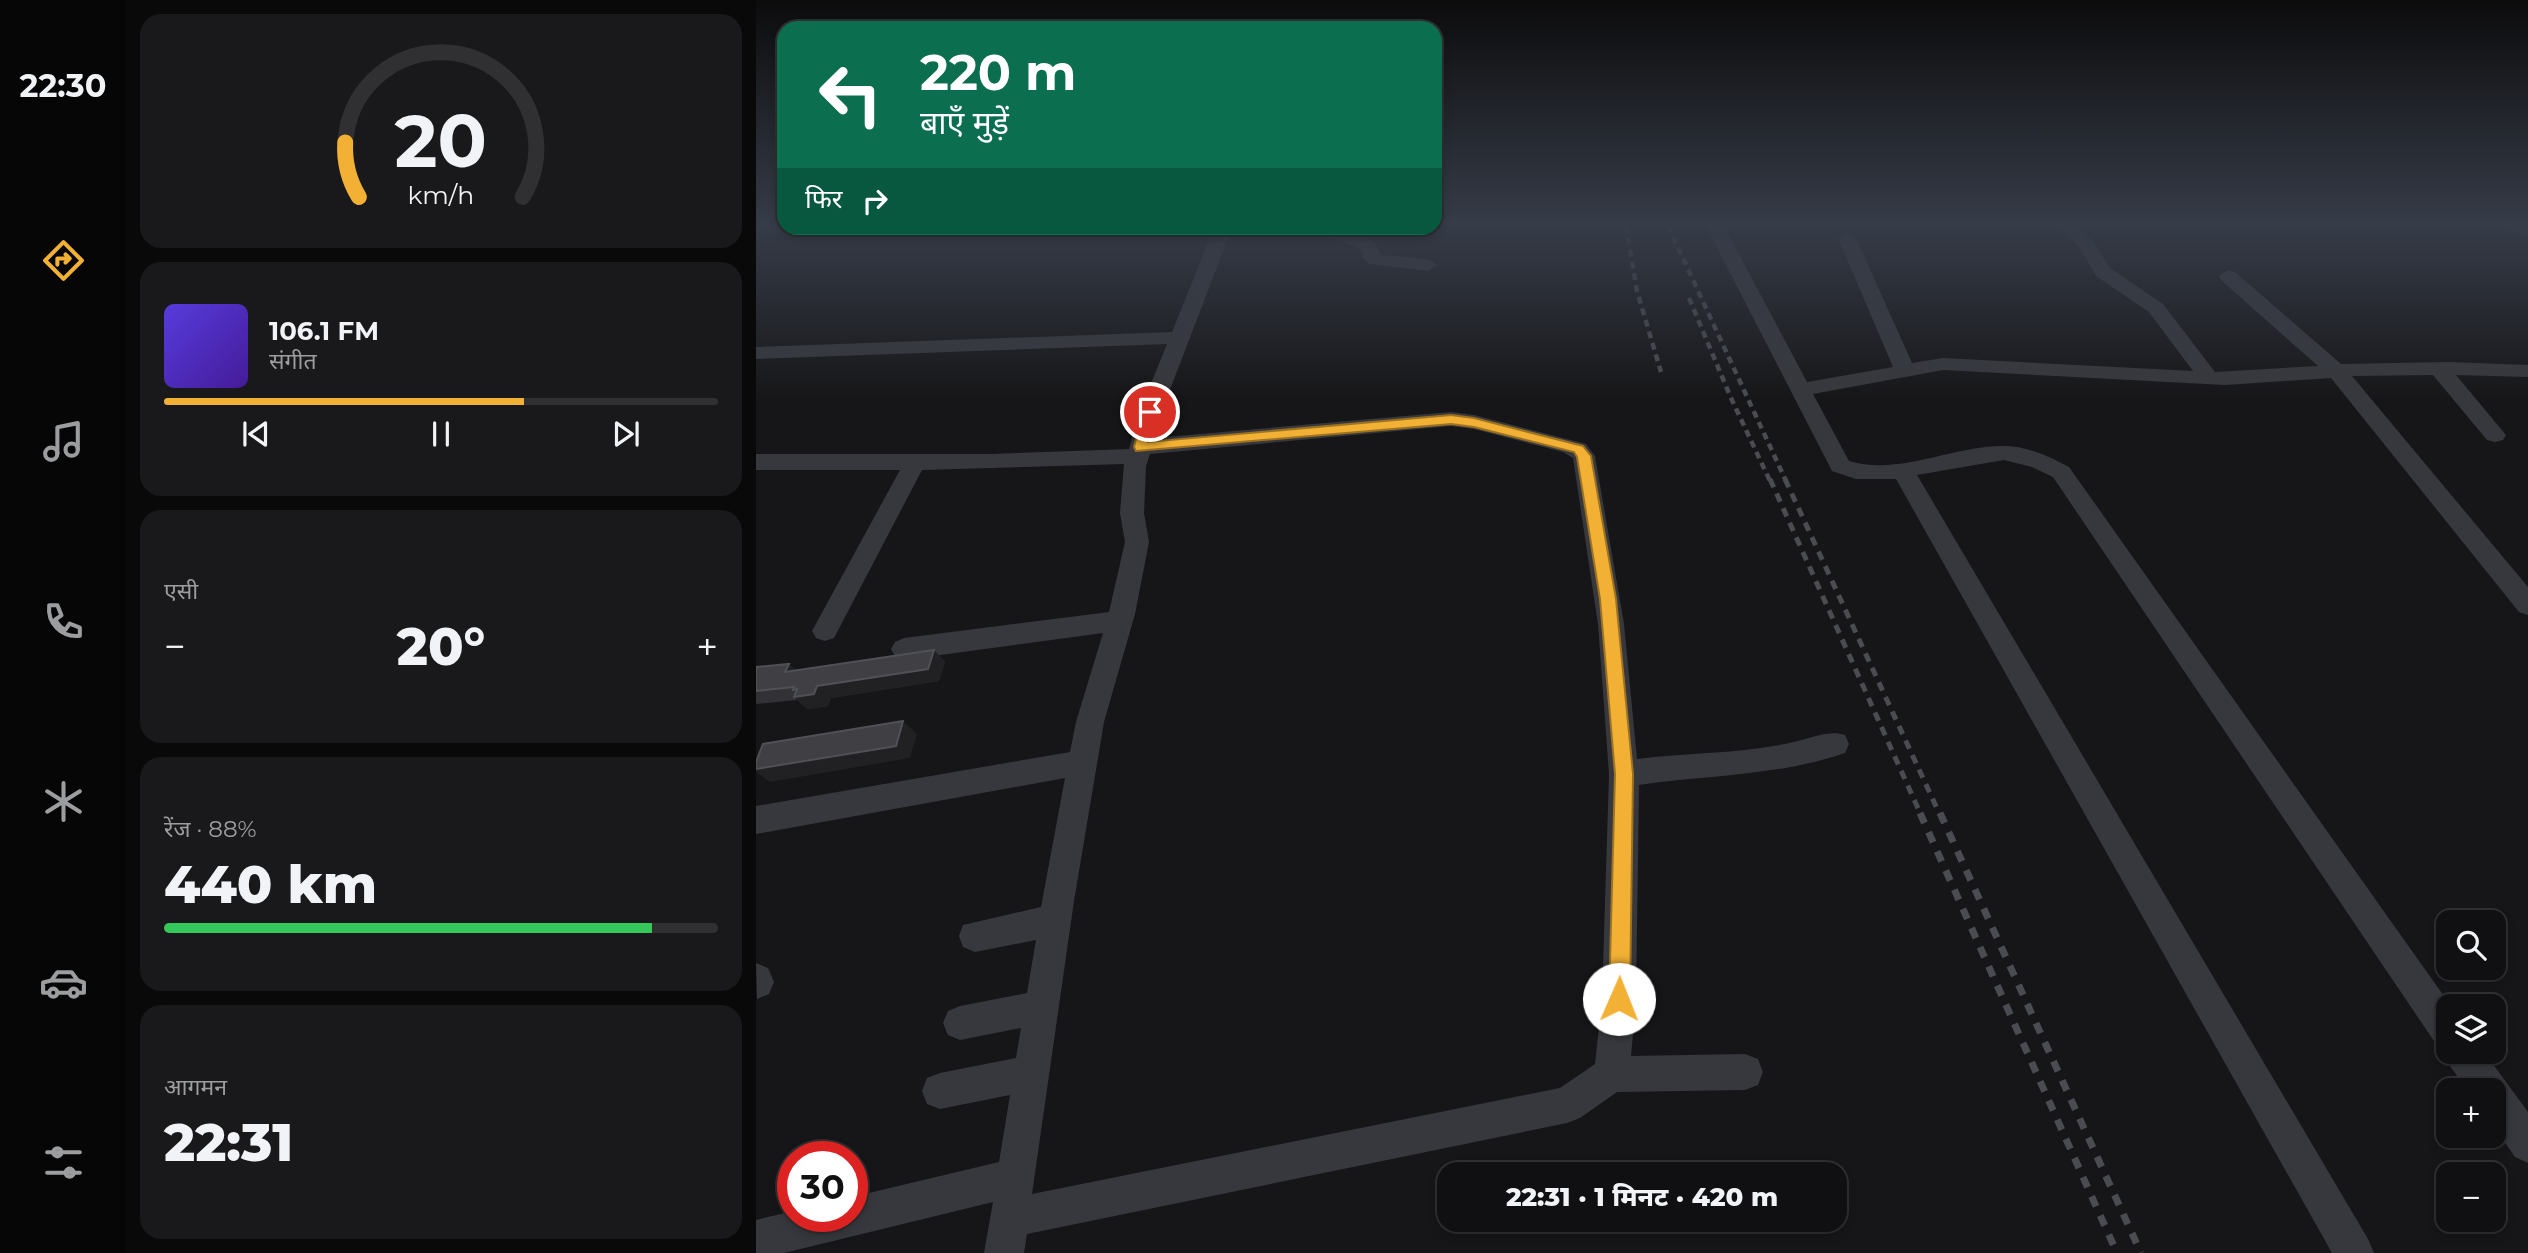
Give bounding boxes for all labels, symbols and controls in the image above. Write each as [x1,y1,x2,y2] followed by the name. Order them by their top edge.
[920,43,1076,102] text: 220 m
[805,49,896,140] icon: left
[20,66,106,105] text: 22:30
[395,97,487,185] text: 20
[920,103,1009,142] text: बाएँ मुड़ें
[408,180,474,210] text: km/h
[856,182,894,220] icon: right
[805,183,842,215] text: फिर
[39,236,88,285] icon: directions
[269,315,379,347] text: 106.1 FM
[269,347,317,375] text: संगीत
[1120,382,1180,442] pin
[1131,393,1169,431] icon: arrive
[237,415,275,453] icon: previous
[422,415,460,453] icon: pause
[607,415,645,453] icon: next
[39,417,88,466] icon: music
[164,577,198,605] text: एसी
[39,597,88,646] icon: phone
[397,615,485,678] text: 20°
[164,623,186,670] text: −
[696,623,718,670] text: +
[39,777,88,826] icon: climate
[164,815,257,843] text: रेंज · 88%
[164,853,377,916] text: 440 km
[2436,910,2506,1232] map controls
[2436,910,2506,980] button: search
[39,958,88,1007] icon: car
[1582,962,1656,1036] position arrow
[2436,994,2506,1064] button: layers
[164,1073,227,1101] text: आगमन
[2436,1078,2506,1148] button: +
[164,1111,293,1174] text: 22:31
[39,1138,88,1187] icon: filters
[777,1141,868,1232] speed limit sign: 30
[2436,1162,2506,1232] button: −
[1506,1181,1778,1213] text: 22:31 · 1 मिनट · 420 m

